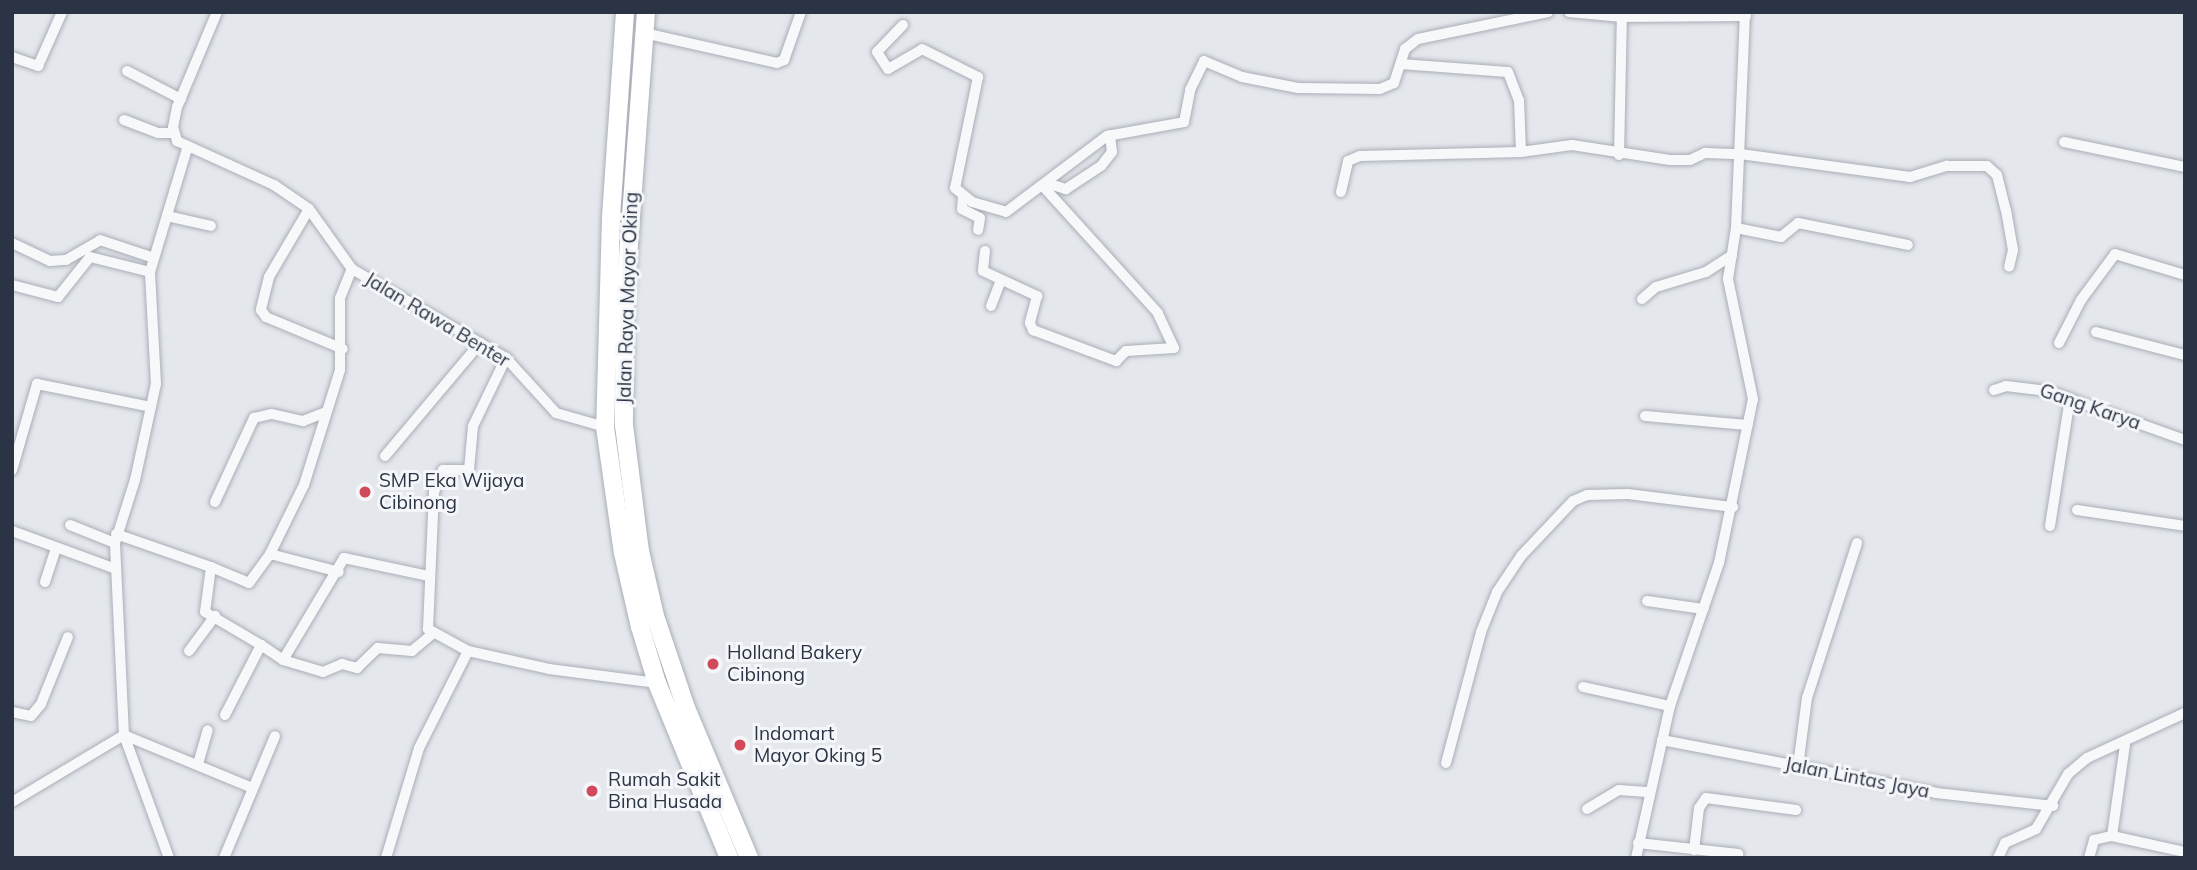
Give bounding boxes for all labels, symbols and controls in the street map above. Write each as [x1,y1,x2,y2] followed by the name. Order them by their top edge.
[613,192,643,404] street label: Jalan Raya Mayor Oking
[360,268,514,372] street label: Jalan Rawa Benter
[2037,379,2143,435] street label: Gang Karya
[379,470,524,514] place label: SMP Eka Wijaya Cibinong
[357,484,373,500] marker: SMP Eka Wijaya Cibinong
[727,642,862,686] place label: Holland Bakery Cibinong
[705,656,721,672] marker: Holland Bakery Cibinong
[754,723,882,767] place label: Indomart Mayor Oking 5
[732,737,748,753] marker: Indomart Mayor Oking 5
[1783,753,1931,803] street label: Jalan Lintas Jaya
[608,769,722,813] place label: Rumah Sakit Bina Husada
[582,781,602,801] marker: Rumah Sakit Bina Husada

